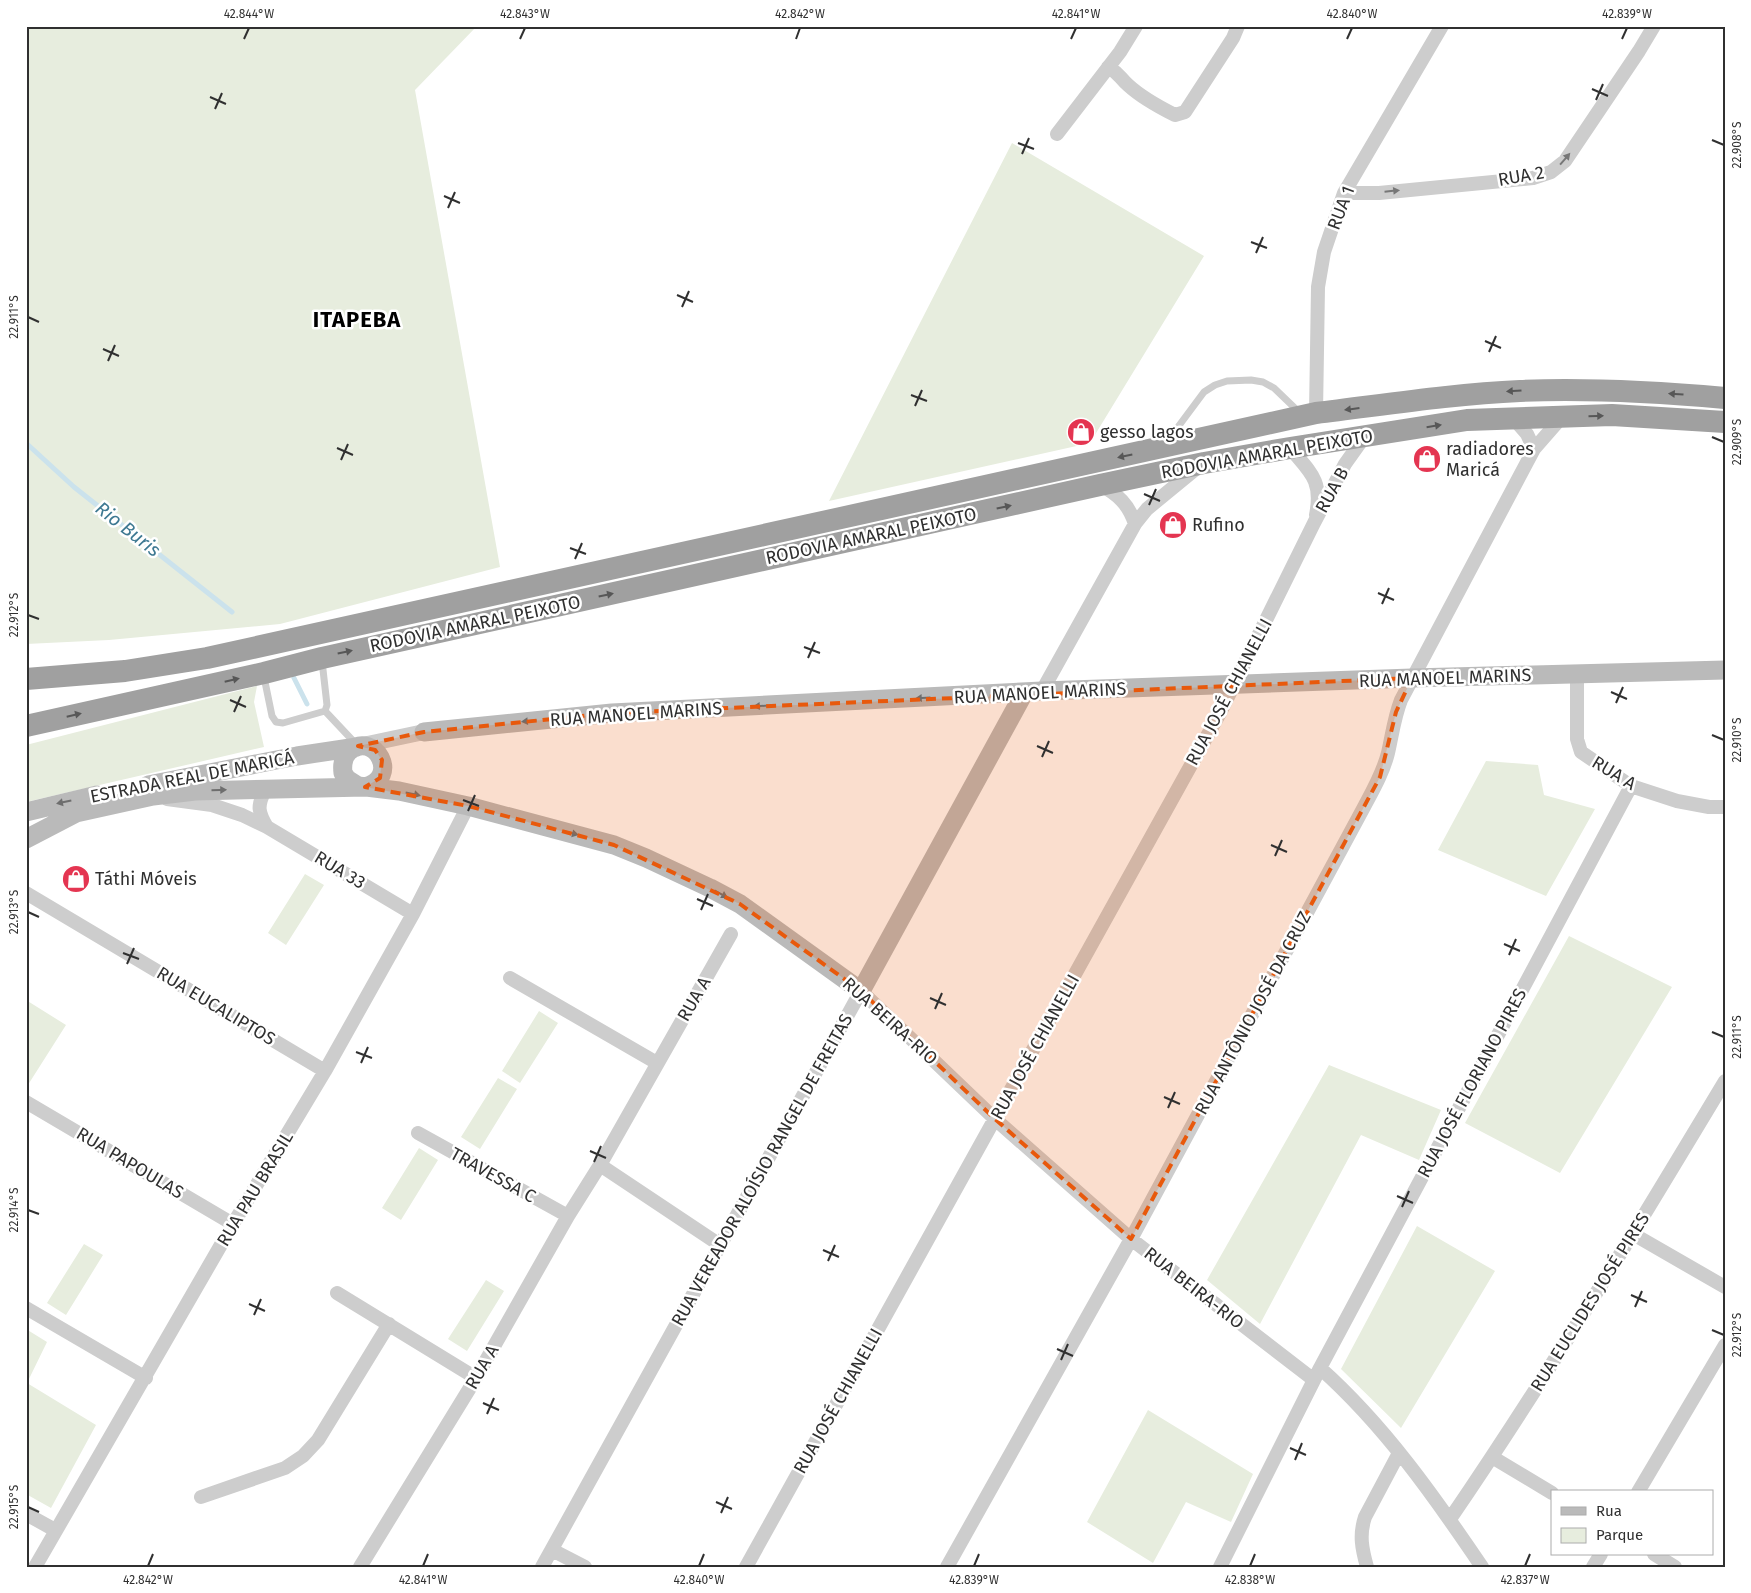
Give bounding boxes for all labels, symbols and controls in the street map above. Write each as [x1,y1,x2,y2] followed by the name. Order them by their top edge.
[224,7,274,21] text: 42.844°W
[500,7,550,21] text: 42.843°W
[775,7,825,21] text: 42.842°W
[1052,7,1100,21] text: 42.841°W
[1327,7,1378,21] text: 42.840°W
[1602,7,1652,21] text: 42.839°W
[1730,121,1744,168] text: 22.908°S
[1560,152,1571,165] one-way arrow
[1496,161,1546,191] street label: RUA 2
[1323,183,1359,233] street label: RUA 1
[1385,187,1401,195] one-way arrow
[7,295,21,339] text: 22.911°S
[313,306,401,333] district label: ITAPEBA
[1506,388,1522,396] one-way arrow
[1668,389,1684,397] one-way arrow
[1344,405,1360,413] one-way arrow
[1588,412,1604,420] one-way arrow
[1066,417,1096,447] shop icon: gesso lagos
[1730,418,1744,465] text: 22.909°S
[1100,421,1194,443] place label: gesso lagos
[1426,421,1442,429] one-way arrow
[1159,425,1375,483] street label: RODOVIA AMARAL PEIXOTO
[1446,438,1534,481] place label: radiadores Maricá
[1412,444,1442,474] shop icon: radiadores Maricá
[1116,452,1132,460] one-way arrow
[1311,463,1353,517] street label: RUA B
[91,496,165,562] water label: Rio Buris
[996,502,1012,510] one-way arrow
[764,503,978,569] street label: RODOVIA AMARAL PEIXOTO
[1158,510,1188,540] shop icon: Rufino
[1192,514,1245,536] place label: Rufino
[368,591,582,657] street label: RODOVIA AMARAL PEIXOTO
[599,591,614,599] one-way arrow
[7,592,21,637] text: 22.912°S
[1180,614,1277,769] street label: RUA JOSÉ CHIANELLI
[337,648,353,656] one-way arrow
[1358,664,1532,692] street label: RUA MANOEL MARINS
[225,676,240,684] one-way arrow
[953,677,1127,709] street label: RUA MANOEL MARINS
[915,695,931,703] one-way arrow
[549,697,723,731] street label: RUA MANOEL MARINS
[753,702,769,710] one-way arrow
[66,711,81,719] one-way arrow
[1730,717,1744,763] text: 22.910°S
[521,718,537,726] one-way arrow
[88,745,297,808] street label: ESTRADA REAL DE MARICÁ
[1588,751,1641,795] street label: RUA A
[211,786,227,794] one-way arrow
[406,791,422,799] one-way arrow
[56,798,71,806] one-way arrow
[563,829,578,837] one-way arrow
[311,846,369,894] street label: RUA 33
[61,864,91,894] shop icon: Táthi Móveis
[95,868,197,890] place label: Táthi Móveis
[7,889,21,934] text: 22.913°S
[715,889,728,898] one-way arrow
[1189,907,1316,1118] street label: RUA ANTÔNIO JOSÉ DA CRUZ
[153,962,280,1050] street label: RUA EUCALIPTOS
[985,970,1084,1124] street label: RUA JOSÉ CHIANELLI
[672,972,716,1025] street label: RUA A
[838,973,942,1069] street label: RUA BEIRA-RIO
[1412,984,1531,1181] street label: RUA JOSÉ FLORIANO PIRES
[666,1009,857,1330] street label: RUA VEREADOR ALOÍSIO RANGEL DE FREITAS
[1730,1015,1744,1059] text: 22.911°S
[72,1122,188,1204] street label: RUA PAPOULAS
[212,1128,298,1250] street label: RUA PAU BRASIL
[446,1143,540,1207] street label: TRAVESSA C
[7,1187,21,1232] text: 22.914°S
[1525,1208,1654,1396] street label: RUA EUCLIDES JOSÉ PIRES
[1140,1242,1248,1334] street label: RUA BEIRA-RIO
[1730,1312,1744,1357] text: 22.912°S
[788,1324,887,1478] street label: RUA JOSÉ CHIANELLI
[460,1340,504,1393] street label: RUA A
[7,1484,21,1529] text: 22.915°S
[1551,1490,1714,1556] legend
[1596,1502,1622,1520] text: Rua
[1596,1526,1643,1544] text: Parque
[123,1573,173,1587] text: 42.842°W
[399,1573,447,1587] text: 42.841°W
[674,1573,725,1587] text: 42.840°W
[949,1573,999,1587] text: 42.839°W
[1225,1573,1275,1587] text: 42.838°W
[1500,1573,1550,1587] text: 42.837°W

